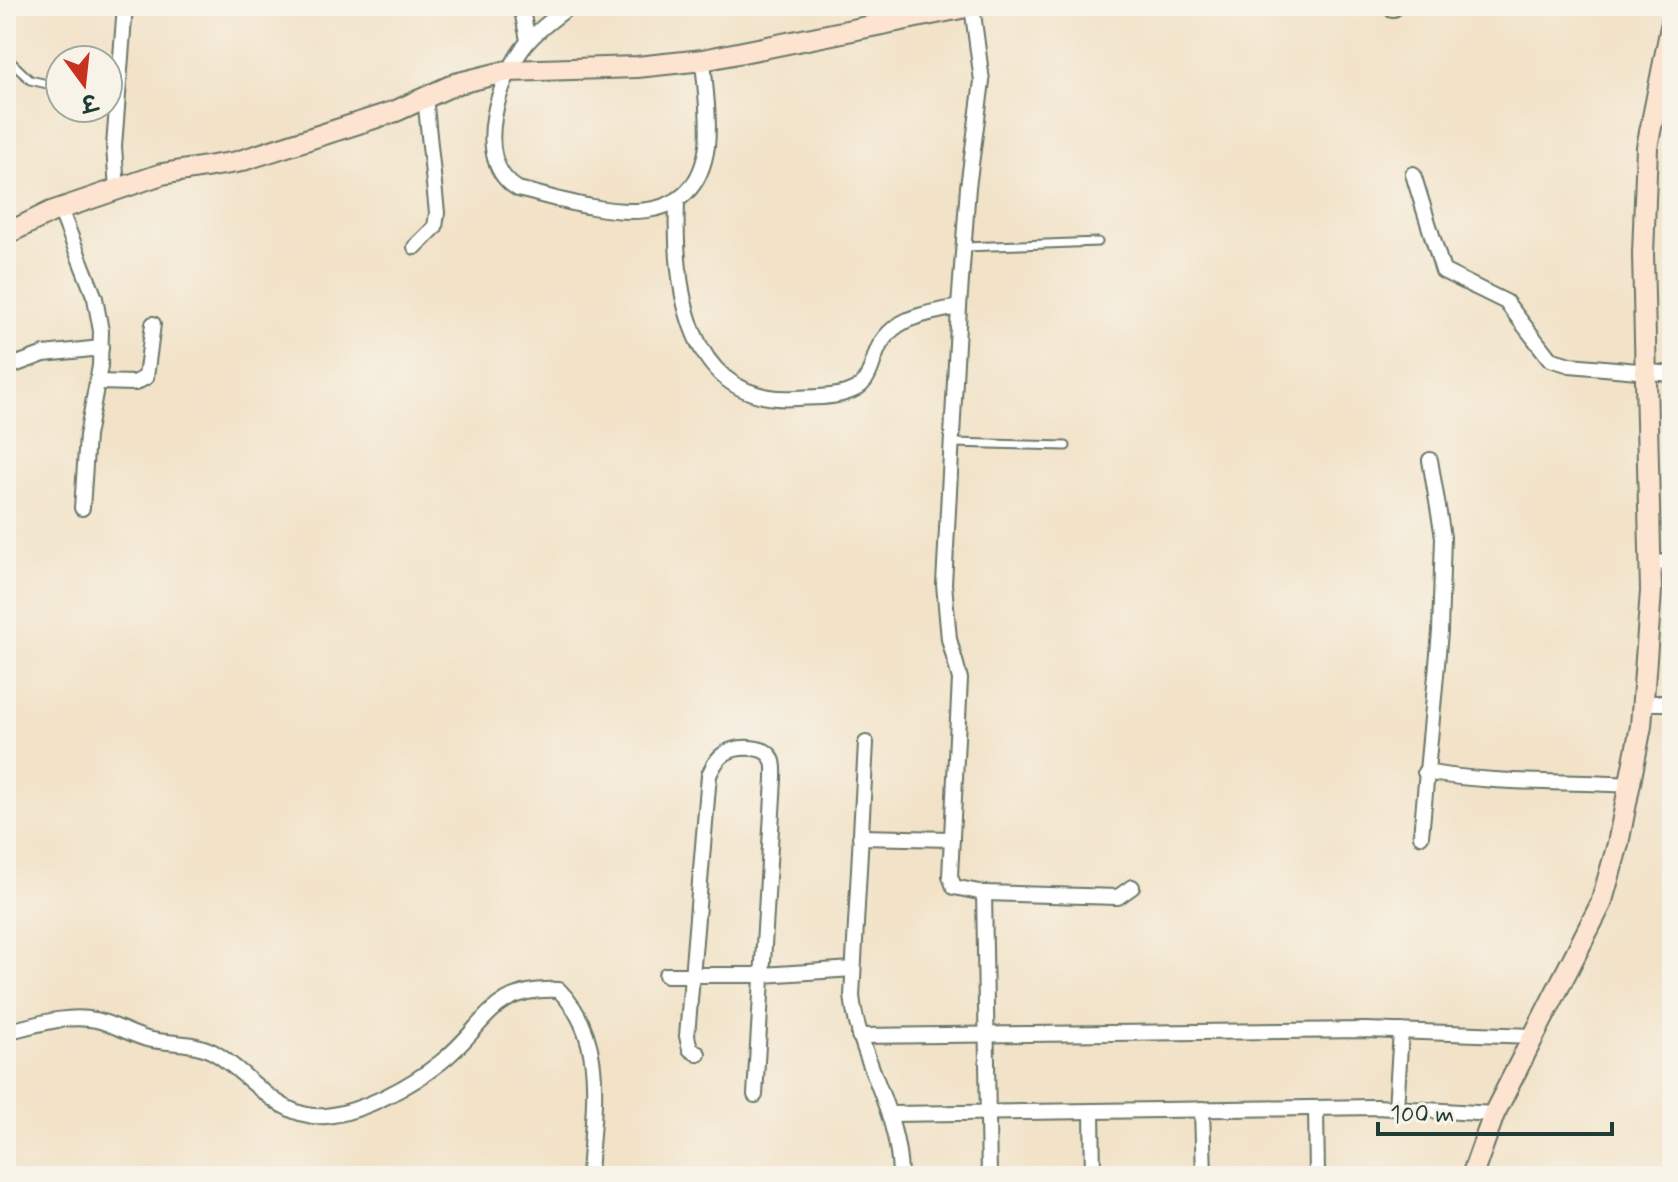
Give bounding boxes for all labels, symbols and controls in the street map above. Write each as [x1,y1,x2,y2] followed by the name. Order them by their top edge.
[44,44,124,124] north arrow
[76,85,101,117] text: उ
[1378,1086,1612,1136] scale bar
[1390,1100,1454,1131] text: 100 m

